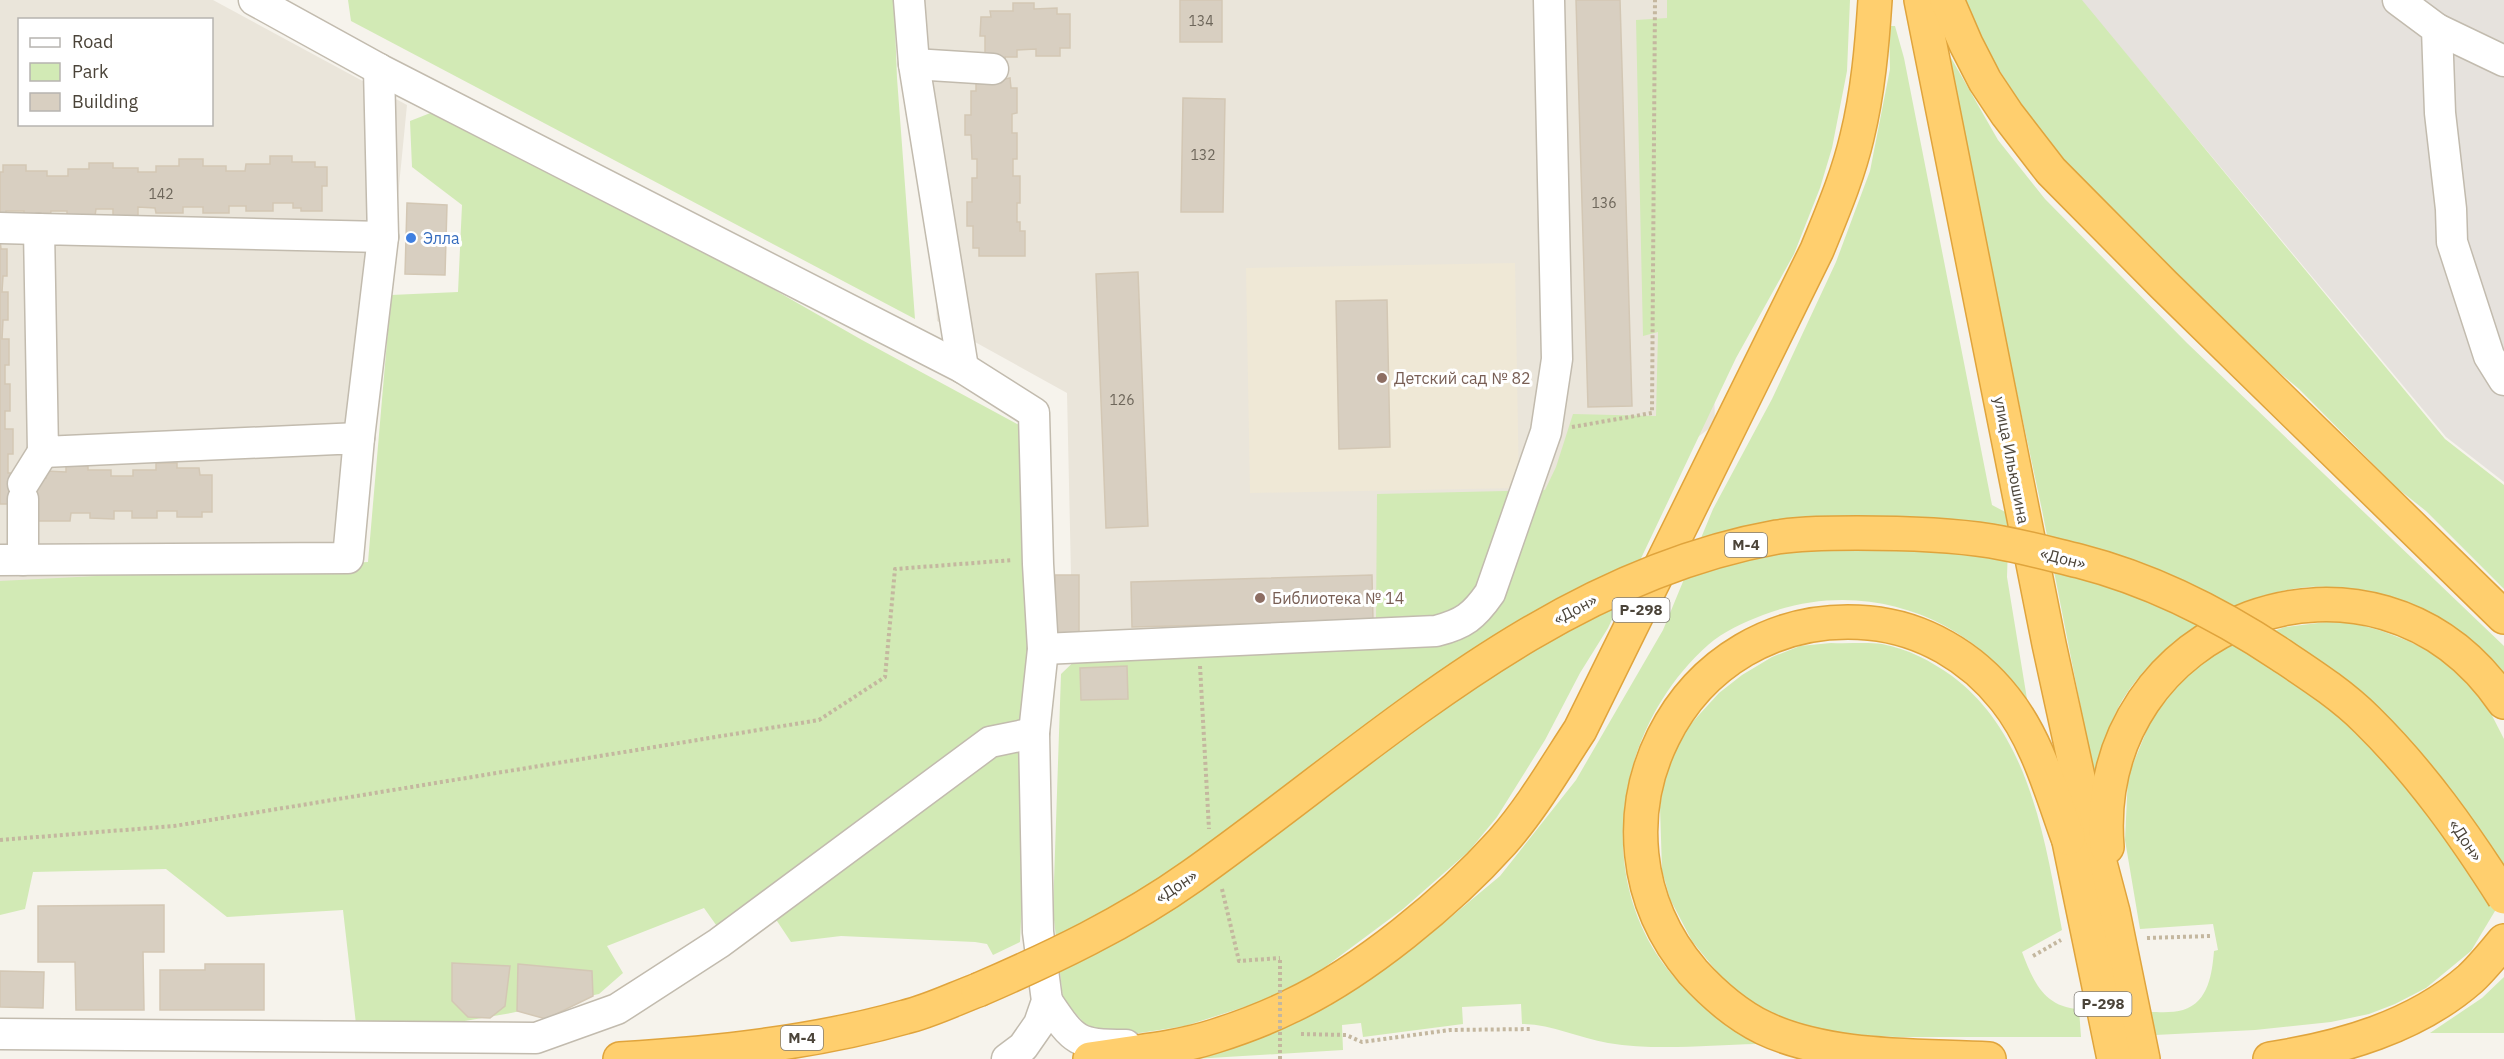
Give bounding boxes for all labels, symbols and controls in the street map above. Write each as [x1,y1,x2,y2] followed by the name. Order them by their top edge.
[1188,12,1214,30] house number: 134
[18,18,213,126] legend
[72,30,113,53] text: Road
[72,60,109,83] text: Park
[72,90,139,113] text: Building
[1190,146,1216,164] house number: 132
[148,185,174,203] house number: 142
[1591,194,1617,212] house number: 136
[423,228,460,248] place label: Элла
[404,231,418,245] marker: Элла
[1394,368,1531,388] place label: Детский сад № 82
[1375,371,1389,385] marker: Детский сад № 82
[1109,391,1135,409] house number: 126
[1990,395,2034,526] street label: улица Ильюшина
[1725,533,1767,557] road number: М-4
[2038,543,2088,573] street label: «Дон»
[1272,588,1404,608] place label: Библиотека № 14
[1550,589,1600,629] street label: «Дон»
[1253,591,1267,605] marker: Библиотека № 14
[1612,598,1670,622] road number: Р-298
[2445,815,2487,865] street label: «Дон»
[1151,865,1201,907] street label: «Дон»
[2074,992,2132,1016] road number: Р-298
[781,1026,823,1050] road number: М-4

